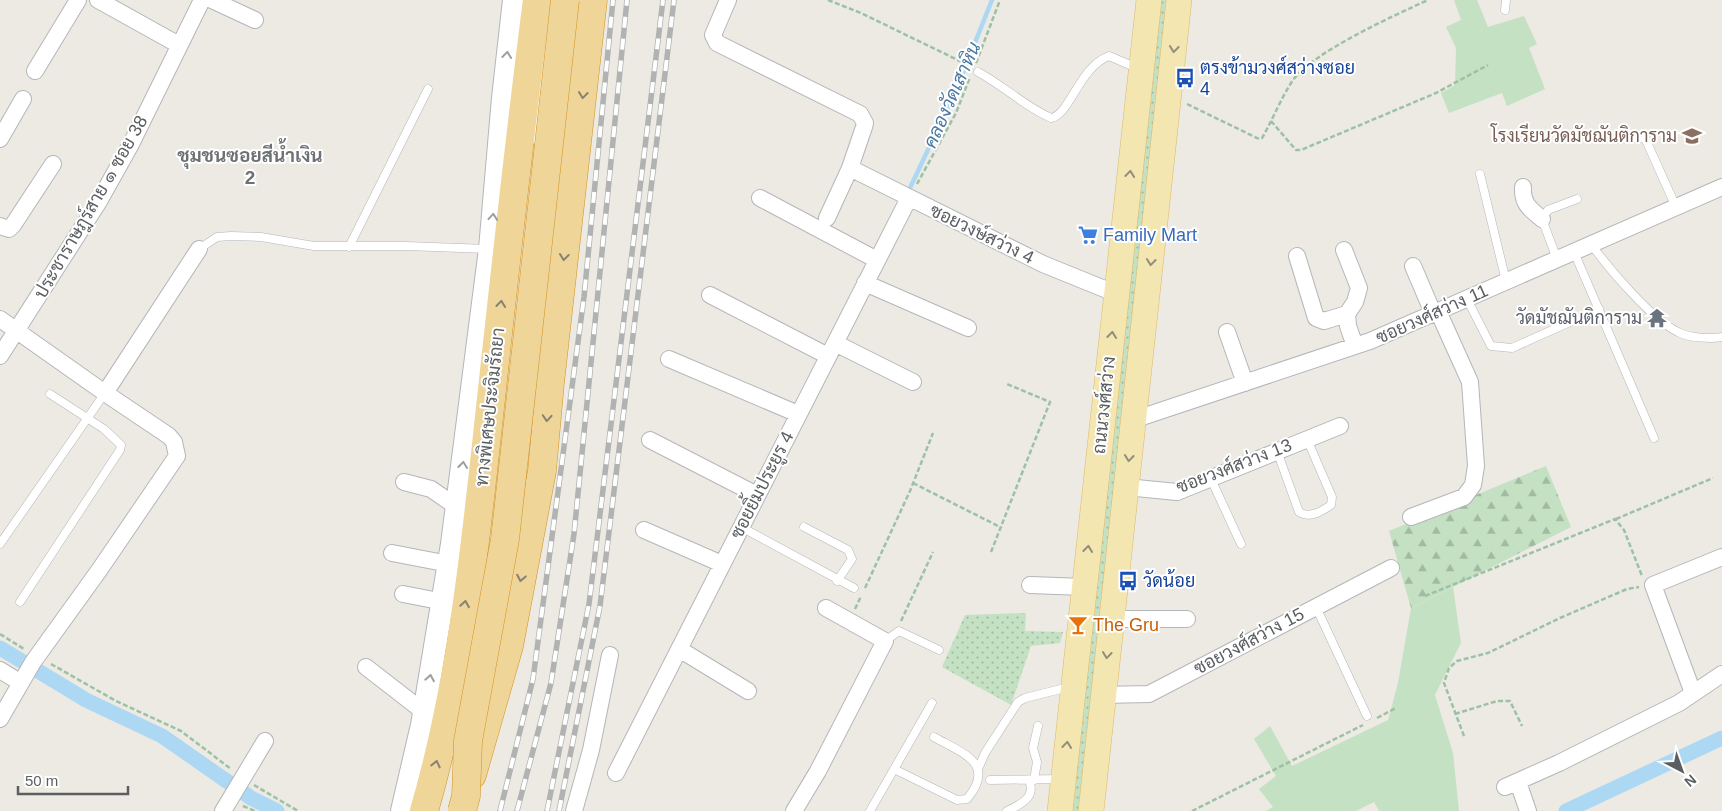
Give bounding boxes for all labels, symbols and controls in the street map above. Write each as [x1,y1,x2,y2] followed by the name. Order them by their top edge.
[919,39,985,151] water label: คลองวัดเสาหิน
[1169,45,1180,53] one-way arrow
[501,51,512,59] one-way arrow
[1200,55,1355,99] place label: ตรงข้ามวงศ์สว่างซอย 4
[1174,67,1196,89] bus stop icon: ตรงข้ามวงศ์สว่างซอย 4
[578,91,589,99] one-way arrow
[28,111,153,303] street label: ประชาราษฎร์สาย ๑ ซอย 38
[1490,123,1677,146] place label: โรงเรียนวัดมัชฌันติการาม
[1681,125,1703,147] school or university icon: โรงเรียนวัดมัชฌันติการาม
[177,138,323,188] district label: ชุมชนซอยสีน้ำเงิน 2
[1124,169,1135,177] one-way arrow
[927,198,1039,268] street label: ซอยวงษ์สว่าง 4
[487,213,498,221] one-way arrow
[1077,224,1099,246] supermarket icon: Family Mart
[1103,225,1197,245] place label: Family Mart
[559,253,570,261] one-way arrow
[1146,259,1157,267] one-way arrow
[1372,278,1491,348] street label: ซอยวงศ์สว่าง 11
[495,299,506,307] one-way arrow
[1516,307,1642,328] place label: วัดมัชฌันติการาม
[1646,307,1668,329] temple icon: วัดมัชฌันติการาม
[471,326,508,487] street label: ทางพิเศษประจิมรัถยา
[1106,331,1117,339] one-way arrow
[1086,355,1119,455] street label: ถนนวงศ์สว่าง
[542,414,553,422] one-way arrow
[722,426,800,543] street label: ซอยยิ้มประยูร 4
[1173,432,1294,497] street label: ซอยวงศ์สว่าง 13
[1124,455,1135,463] one-way arrow
[457,461,468,469] one-way arrow
[1082,544,1093,552] one-way arrow
[1143,569,1195,591] place label: วัดน้อย
[1117,570,1139,592] bus stop icon: วัดน้อย
[516,574,527,583] one-way arrow
[459,600,470,608] one-way arrow
[1189,601,1307,678] street label: ซอยวงศ์สว่าง 15
[1067,614,1089,636] bar icon: The Gru
[1093,615,1159,635] place label: The Gru
[1102,651,1113,659] one-way arrow
[425,673,435,682] one-way arrow
[1061,741,1072,749] one-way arrow
[1657,746,1707,796] north arrow
[430,759,441,768] one-way arrow
[18,764,128,796] scale bar
[1681,771,1700,790] text: N
[25,772,58,789] text: 50 m

